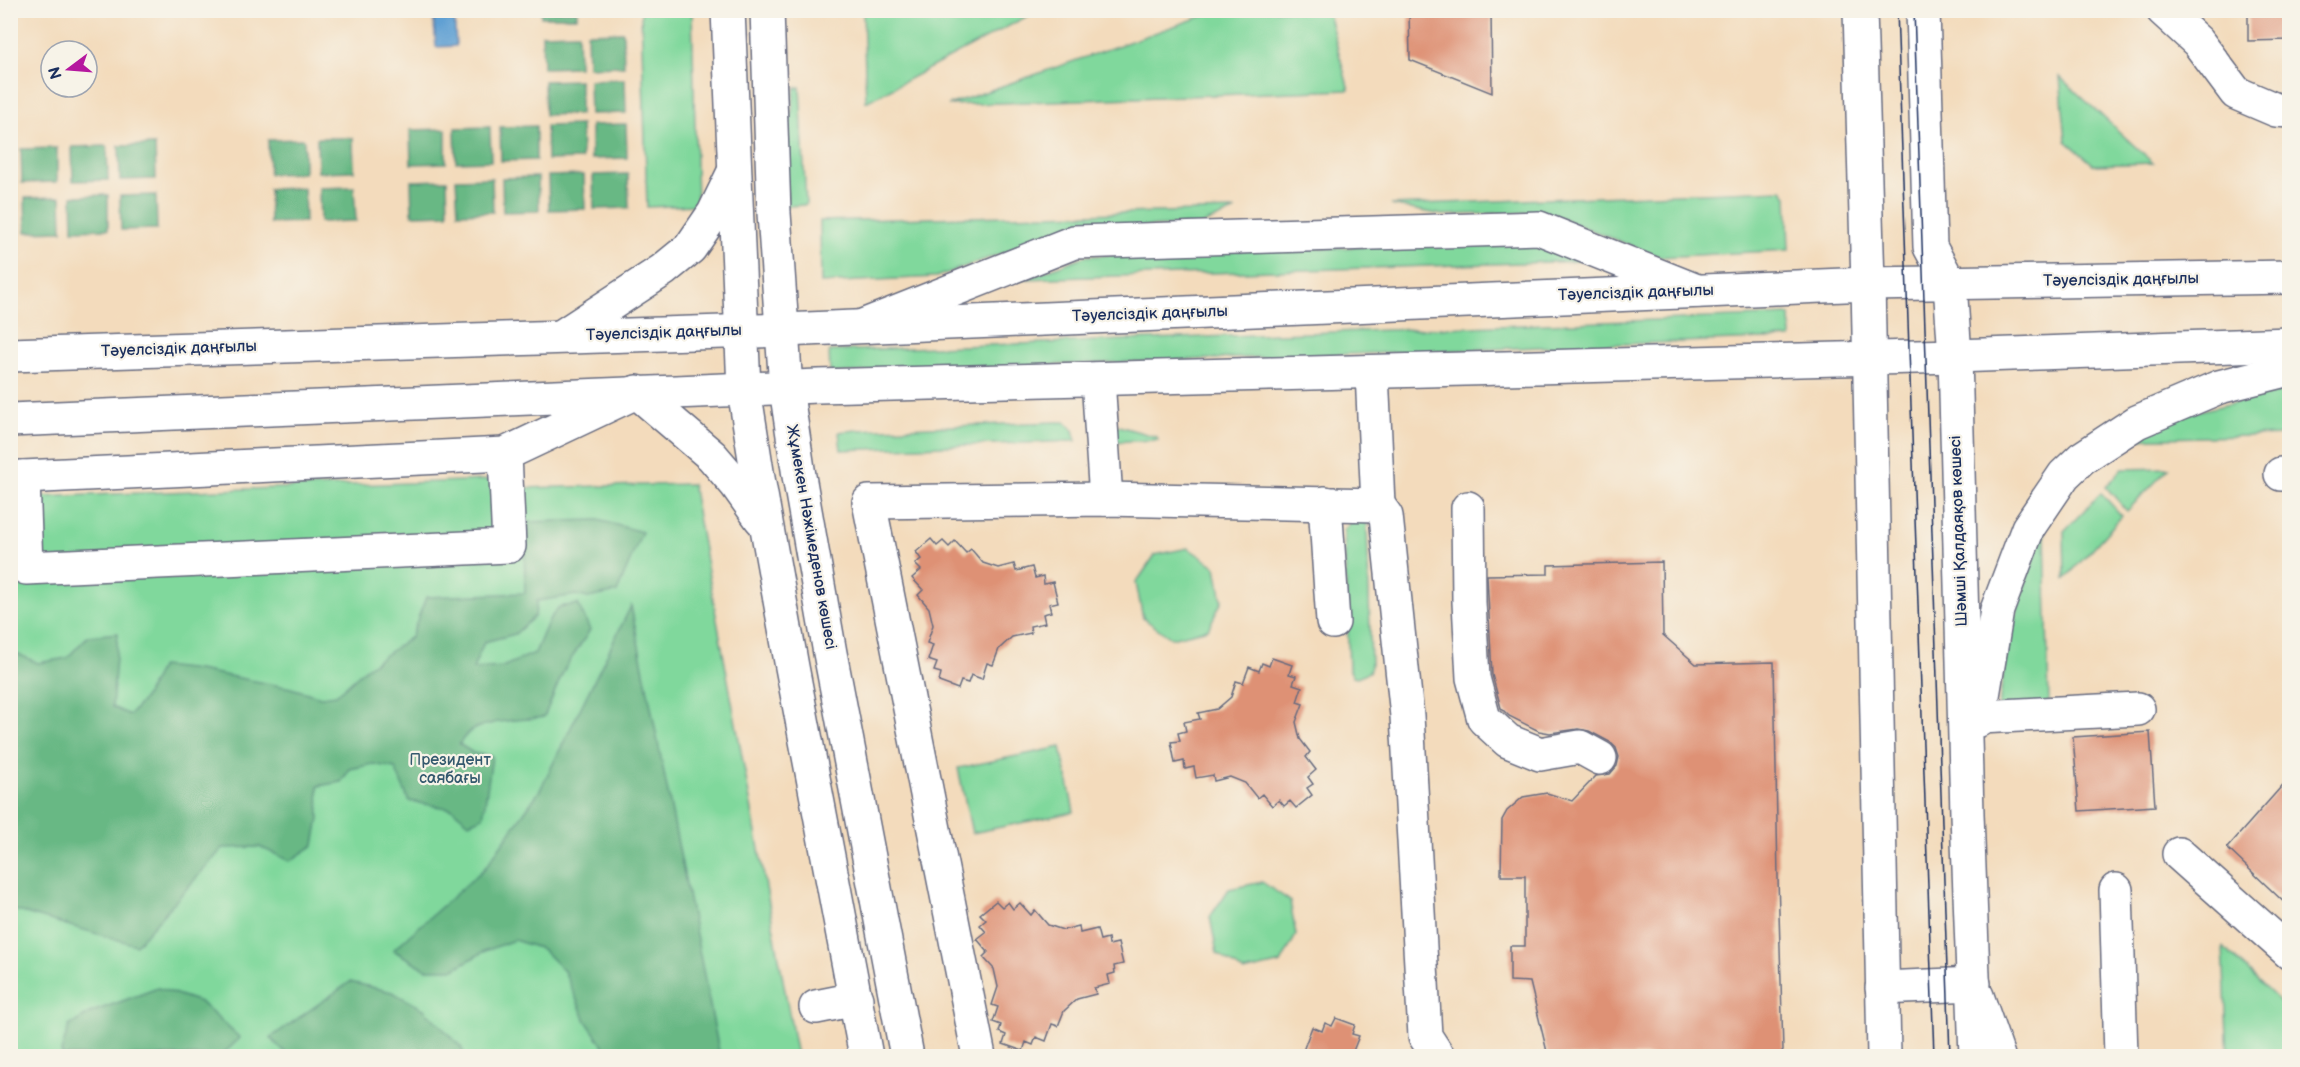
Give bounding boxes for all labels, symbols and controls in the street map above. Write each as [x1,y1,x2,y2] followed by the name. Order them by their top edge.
[39,39,99,99] north arrow
[45,64,67,81] text: N
[2043,269,2199,291] street label: Тәуелсіздік даңғылы
[1558,281,1714,305] street label: Тәуелсіздік даңғылы
[1072,302,1228,326] street label: Тәуелсіздік даңғылы
[586,321,742,345] street label: Тәуелсіздік даңғылы
[101,337,257,361] street label: Тәуелсіздік даңғылы
[782,423,840,651] street label: Жұмекен Нәжімеденов көшесі
[1946,435,1972,627] street label: Шәмші Қалдаяқов көшесі
[409,751,491,788] park label: Президент саябағы

